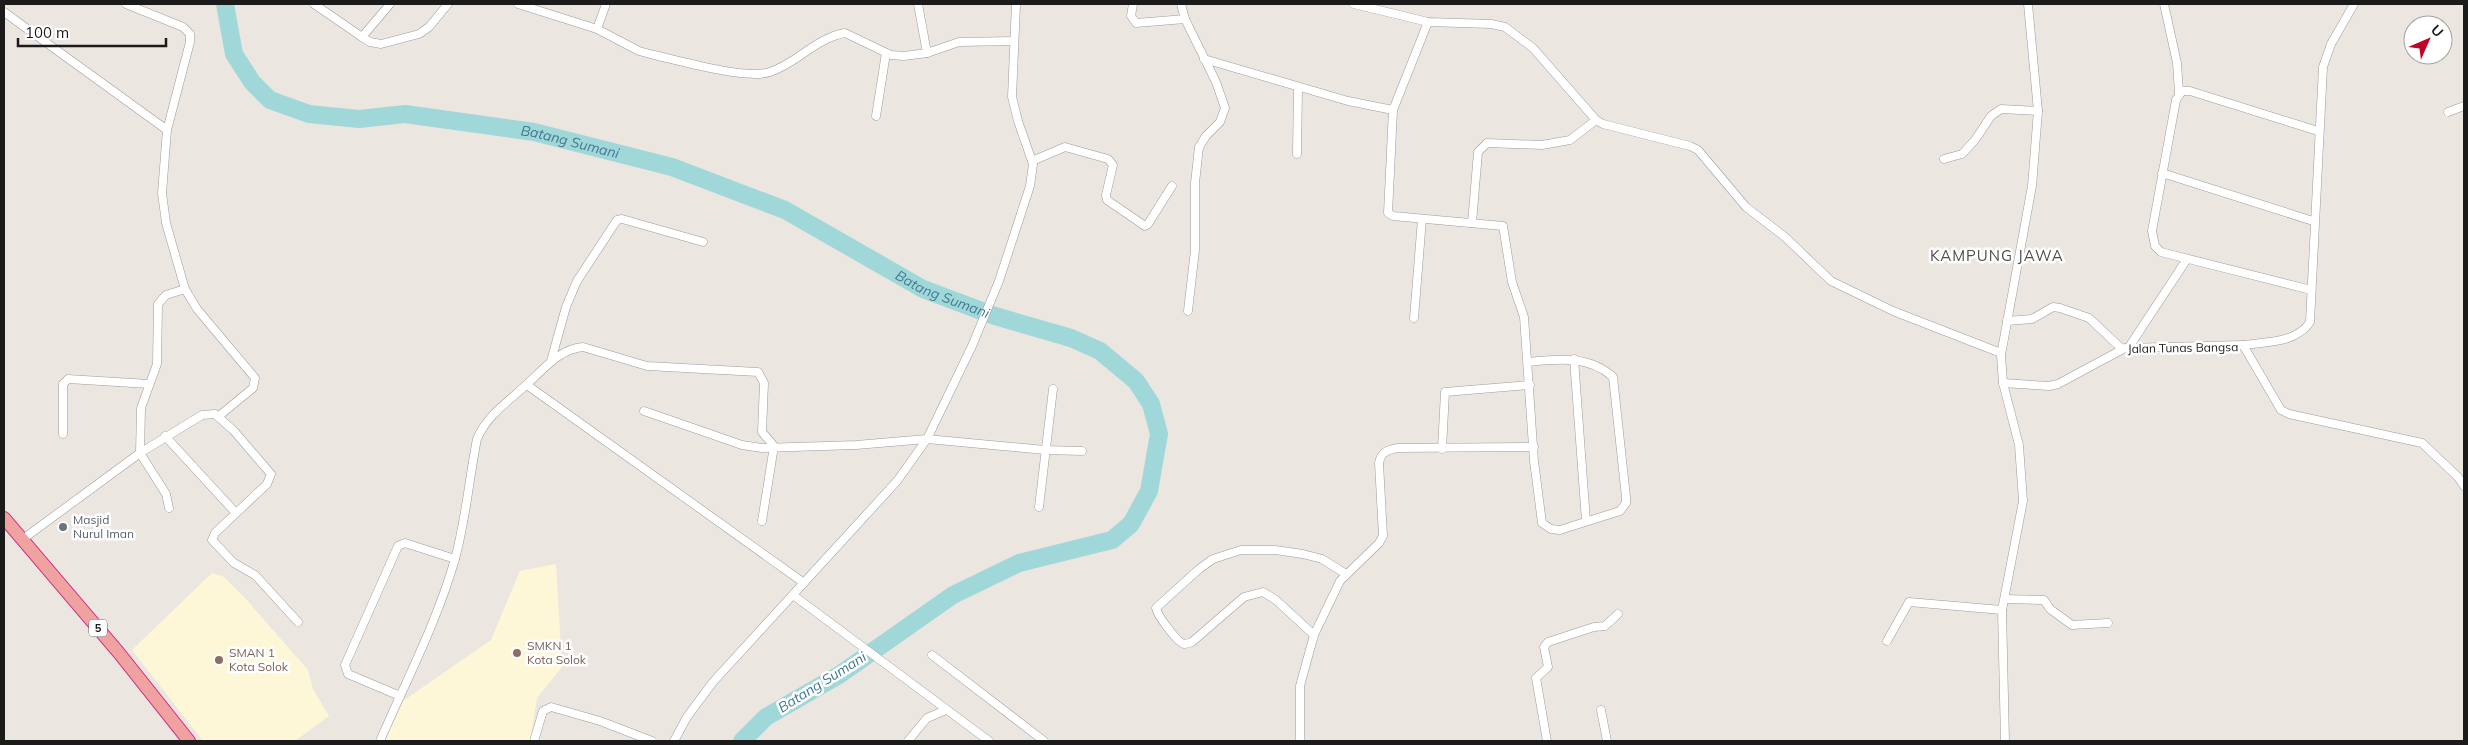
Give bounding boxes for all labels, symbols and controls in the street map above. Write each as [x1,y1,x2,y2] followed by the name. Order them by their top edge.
[18,15,165,47] scale bar
[2403,15,2453,65] north arrow
[2427,21,2447,41] text: U
[25,23,69,42] text: 100 m
[520,121,622,162] water label: Batang Sumani
[1930,246,2064,265] district label: KAMPUNG JAWA
[892,266,993,322] water label: Batang Sumani
[2127,339,2239,356] street label: Jalan Tunas Bangsa
[73,512,134,541] place label: Masjid Nurul Iman
[57,521,69,533] marker: Masjid Nurul Iman
[89,620,107,636] road number: 5
[527,638,587,667] place label: SMKN 1 Kota Solok
[229,645,289,674] place label: SMAN 1 Kota Solok
[511,647,523,659] marker: SMKN 1 Kota Solok
[775,647,870,716] water label: Batang Sumani
[213,654,225,666] marker: SMAN 1 Kota Solok

